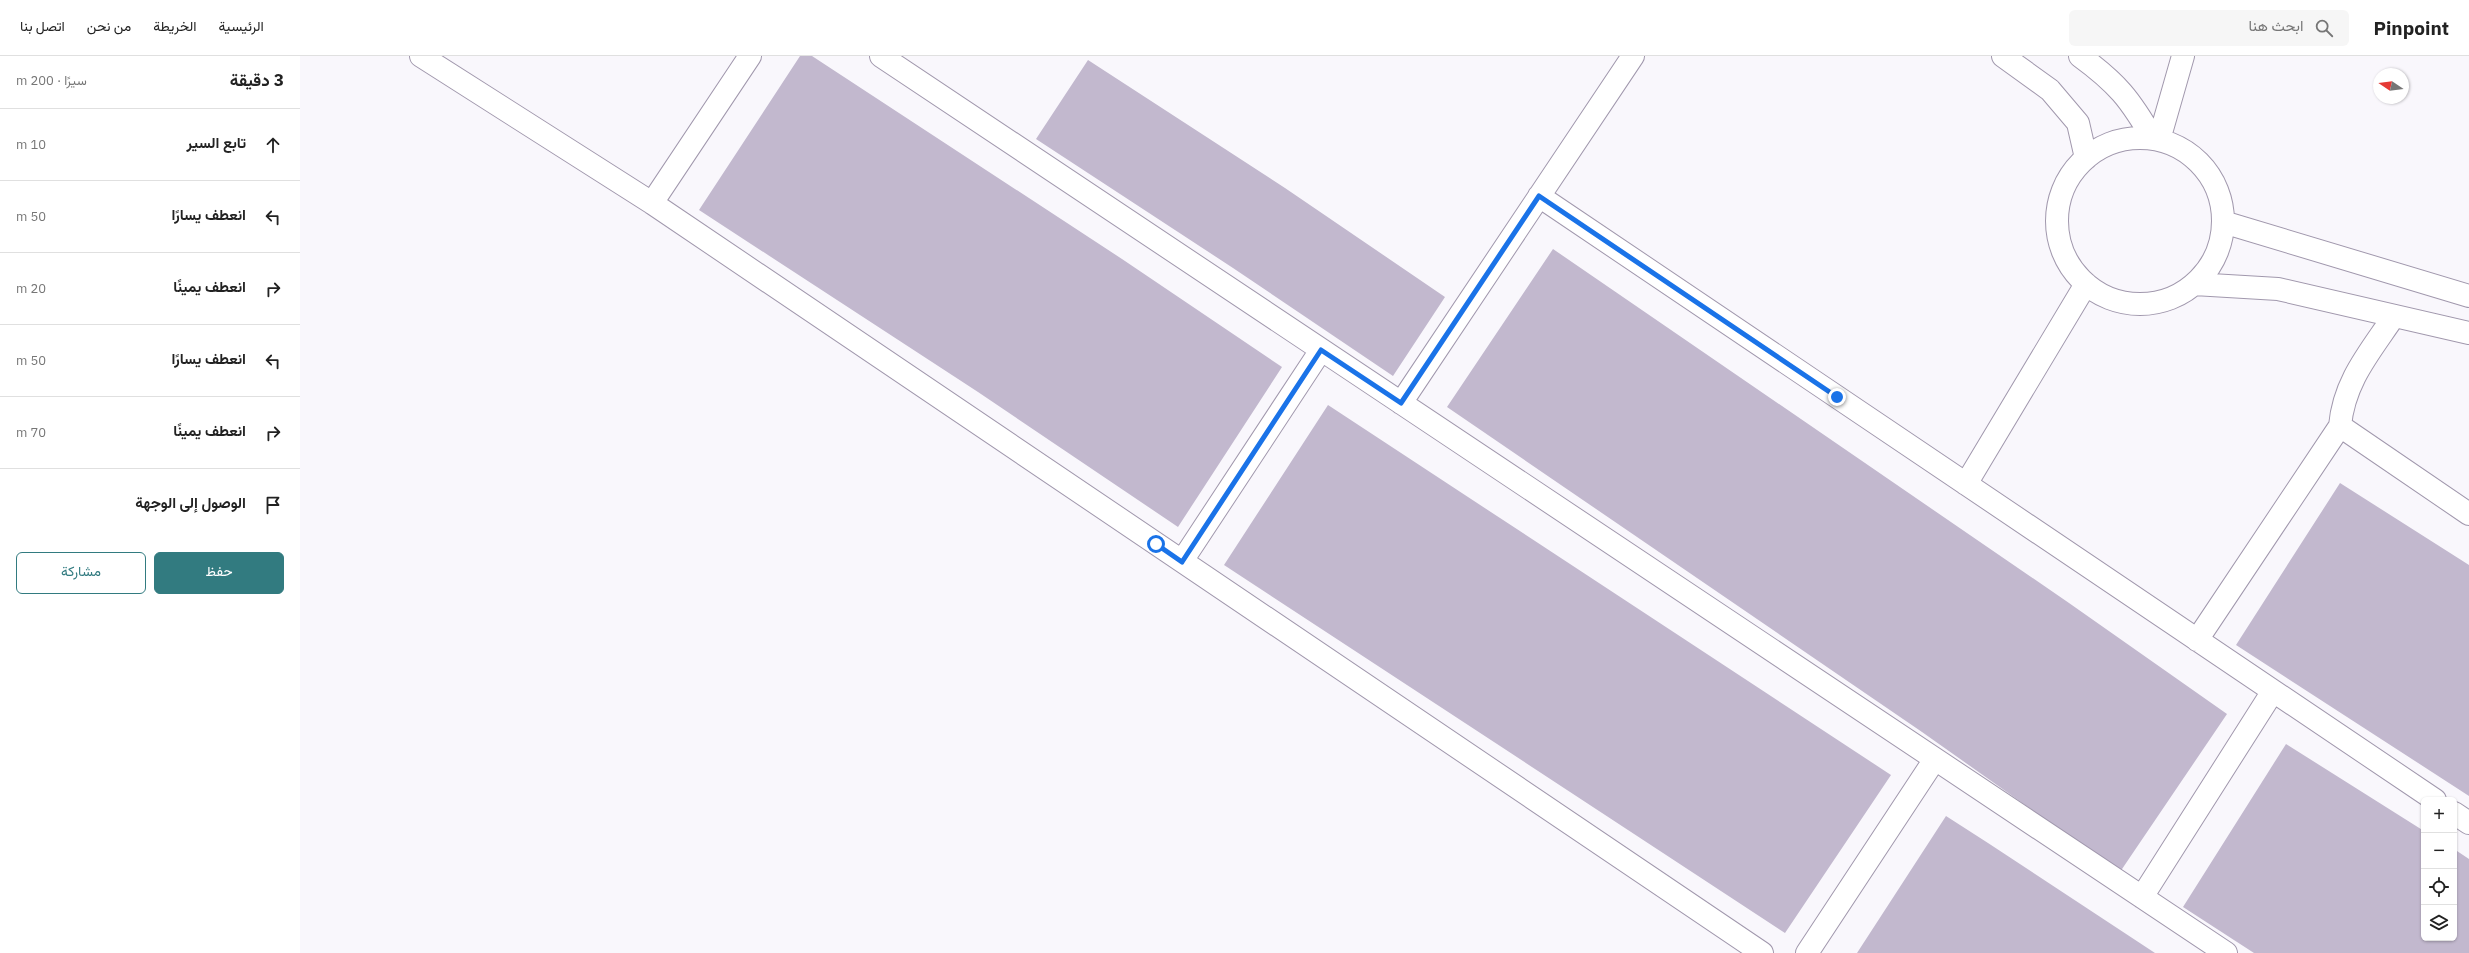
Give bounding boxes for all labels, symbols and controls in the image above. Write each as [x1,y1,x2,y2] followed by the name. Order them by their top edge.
[2069,10,2349,46] search box
[2248,16,2303,35] text: ابحث هنا
[2373,16,2449,40] text: Pinpoint
[20,17,65,35] text: اتصل بنا
[87,17,131,35] text: من نحن
[153,17,197,35] text: الخريطة
[219,17,264,35] text: الرئيسية
[2313,17,2335,39] icon: search
[2373,68,2409,104] north arrow
[230,69,284,91] text: 3 دقيقة
[16,72,87,89] text: سيرًا · 200 m
[187,133,246,152] text: تابع السير
[262,134,284,156] icon: ahead
[16,136,46,153] text: 10 m
[171,205,246,224] text: انعطف يسارًا
[262,206,284,228] icon: left
[16,208,46,225] text: 50 m
[173,277,246,296] text: انعطف يمينًا
[262,278,284,300] icon: right
[16,280,46,297] text: 20 m
[171,349,246,368] text: انعطف يسارًا
[262,350,284,372] icon: left
[16,352,46,369] text: 50 m
[1828,388,1846,406] route end
[173,421,246,440] text: انعطف يمينًا
[262,422,284,444] icon: right
[16,424,46,441] text: 70 m
[135,493,246,512] text: الوصول إلى الوجهة
[262,494,284,516] icon: arrive
[1147,535,1165,553] route start
[16,552,146,594] button: مشاركة
[154,552,284,594] button: حفظ
[2421,797,2457,941] map controls
[2421,797,2457,833] button: +
[2421,833,2457,869] button: −
[2421,869,2457,905] button: locate
[2421,905,2457,941] button: layers

